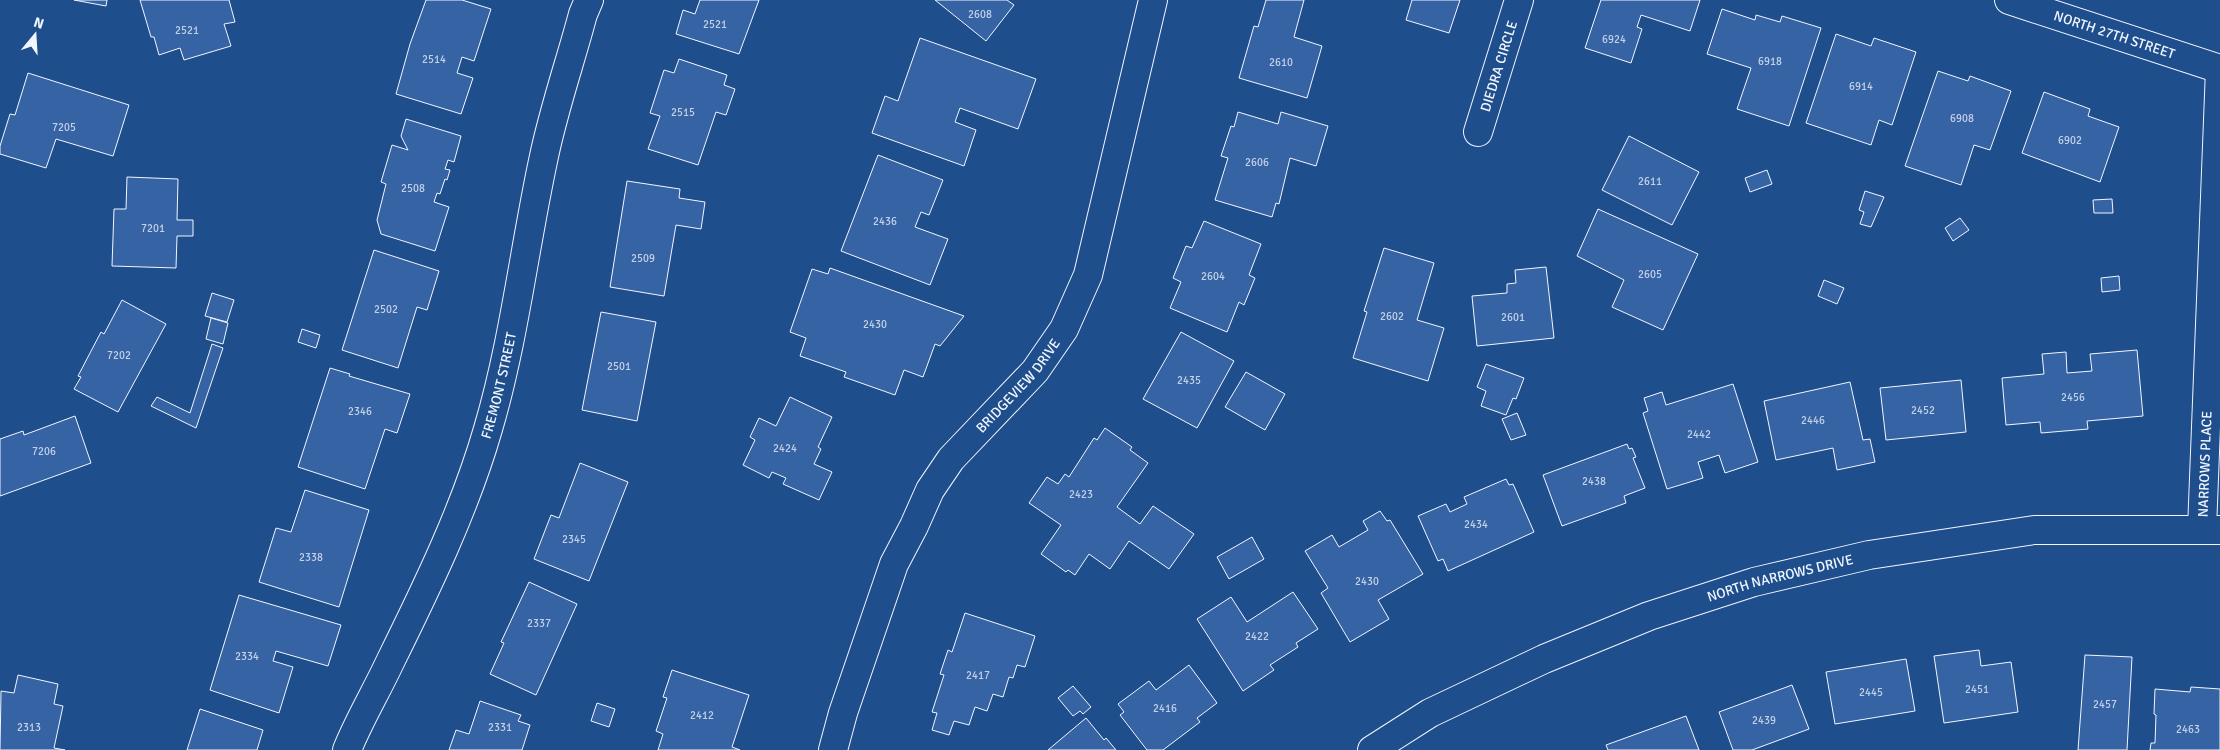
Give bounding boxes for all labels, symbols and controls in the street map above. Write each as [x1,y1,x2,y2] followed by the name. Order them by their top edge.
[2052,7,2177,62] street label: NORTH 27TH STREET
[968,8,992,21] house number: 2608
[10,10,60,60] north arrow
[32,14,46,33] text: N
[703,18,727,31] house number: 2521
[1476,18,1521,114] street label: DIEDRA CIRCLE
[175,24,199,37] house number: 2521
[1602,33,1626,46] house number: 6924
[422,53,446,66] house number: 2514
[1758,55,1782,68] house number: 6918
[1269,56,1293,69] house number: 2610
[1849,80,1873,93] house number: 6914
[671,106,695,119] house number: 2515
[1950,112,1974,125] house number: 6908
[52,121,76,134] house number: 7205
[2058,134,2082,147] house number: 6902
[1245,156,1269,169] house number: 2606
[1638,175,1662,188] house number: 2611
[401,182,425,195] house number: 2508
[873,215,897,228] house number: 2436
[141,222,165,235] house number: 7201
[631,252,655,265] house number: 2509
[1638,268,1662,281] house number: 2605
[1201,270,1225,283] house number: 2604
[374,303,398,316] house number: 2502
[1380,310,1404,323] house number: 2602
[1501,311,1525,324] house number: 2601
[863,318,887,331] house number: 2430
[477,330,520,441] street label: FREMONT STREET
[972,335,1063,436] street label: BRIDGEVIEW DRIVE
[107,349,131,362] house number: 7202
[607,360,631,373] house number: 2501
[1177,374,1201,387] house number: 2435
[2061,391,2085,404] house number: 2456
[1911,404,1935,417] house number: 2452
[348,405,372,418] house number: 2346
[2194,411,2215,518] street label: NARROWS PLACE
[1801,414,1825,427] house number: 2446
[1687,428,1711,441] house number: 2442
[773,442,797,455] house number: 2424
[32,445,56,458] house number: 7206
[1582,475,1606,488] house number: 2438
[1069,488,1093,501] house number: 2423
[1464,518,1488,531] house number: 2434
[562,533,586,546] house number: 2345
[299,551,323,564] house number: 2338
[1705,551,1855,605] street label: NORTH NARROWS DRIVE
[1355,575,1379,588] house number: 2430
[527,617,551,630] house number: 2337
[1245,630,1269,643] house number: 2422
[235,650,259,663] house number: 2334
[966,669,990,682] house number: 2417
[1965,683,1989,696] house number: 2451
[1859,686,1883,699] house number: 2445
[2093,698,2117,711] house number: 2457
[1153,702,1177,715] house number: 2416
[690,709,714,722] house number: 2412
[1752,714,1776,727] house number: 2439
[17,721,41,734] house number: 2313
[488,721,512,734] house number: 2331
[2176,723,2200,736] house number: 2463

